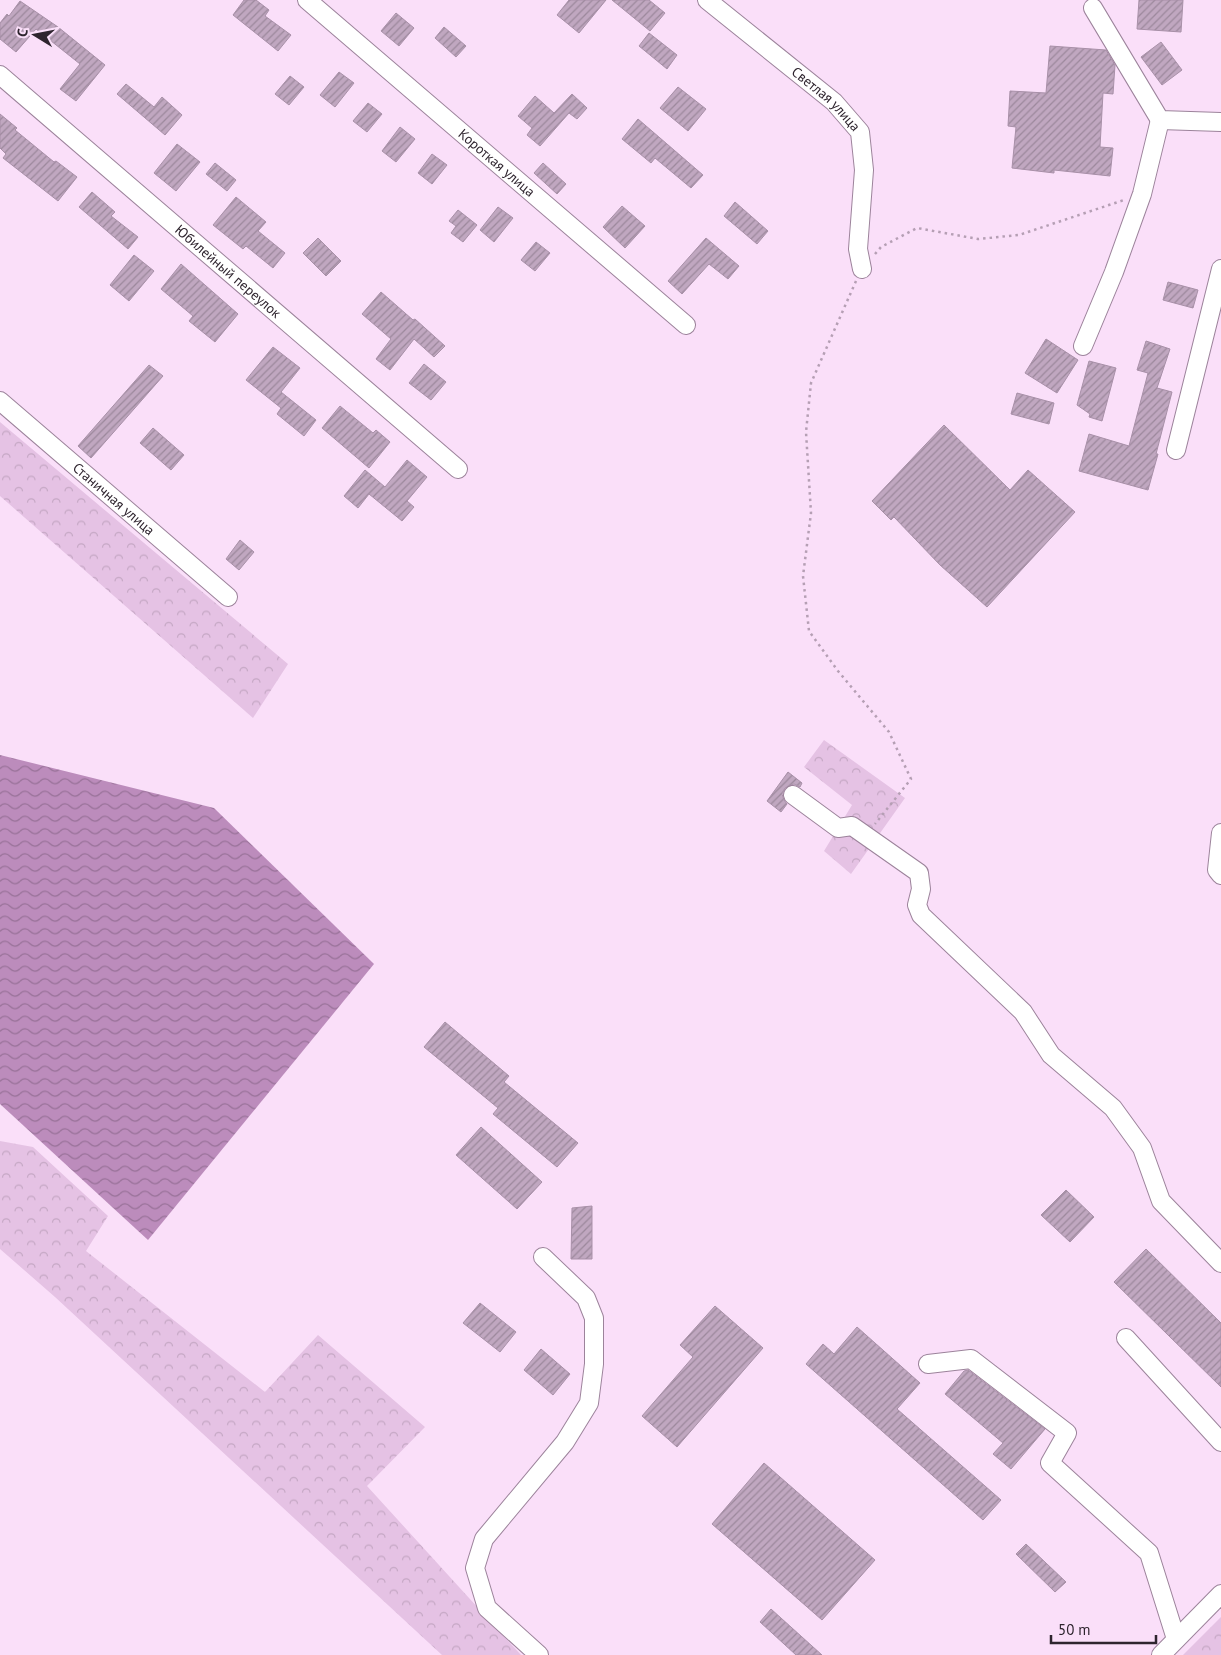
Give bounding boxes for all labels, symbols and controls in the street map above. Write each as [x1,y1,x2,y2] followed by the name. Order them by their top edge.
[10,10,60,60] north arrow
[13,27,32,38] text: С
[788,63,864,135] street label: Светлая улица
[455,125,539,201] street label: Короткая улица
[171,221,285,322] street label: Юбилейный переулок
[69,459,158,539] street label: Станичная улица
[1051,1612,1156,1644] scale bar
[1058,1620,1091,1639] text: 50 m

